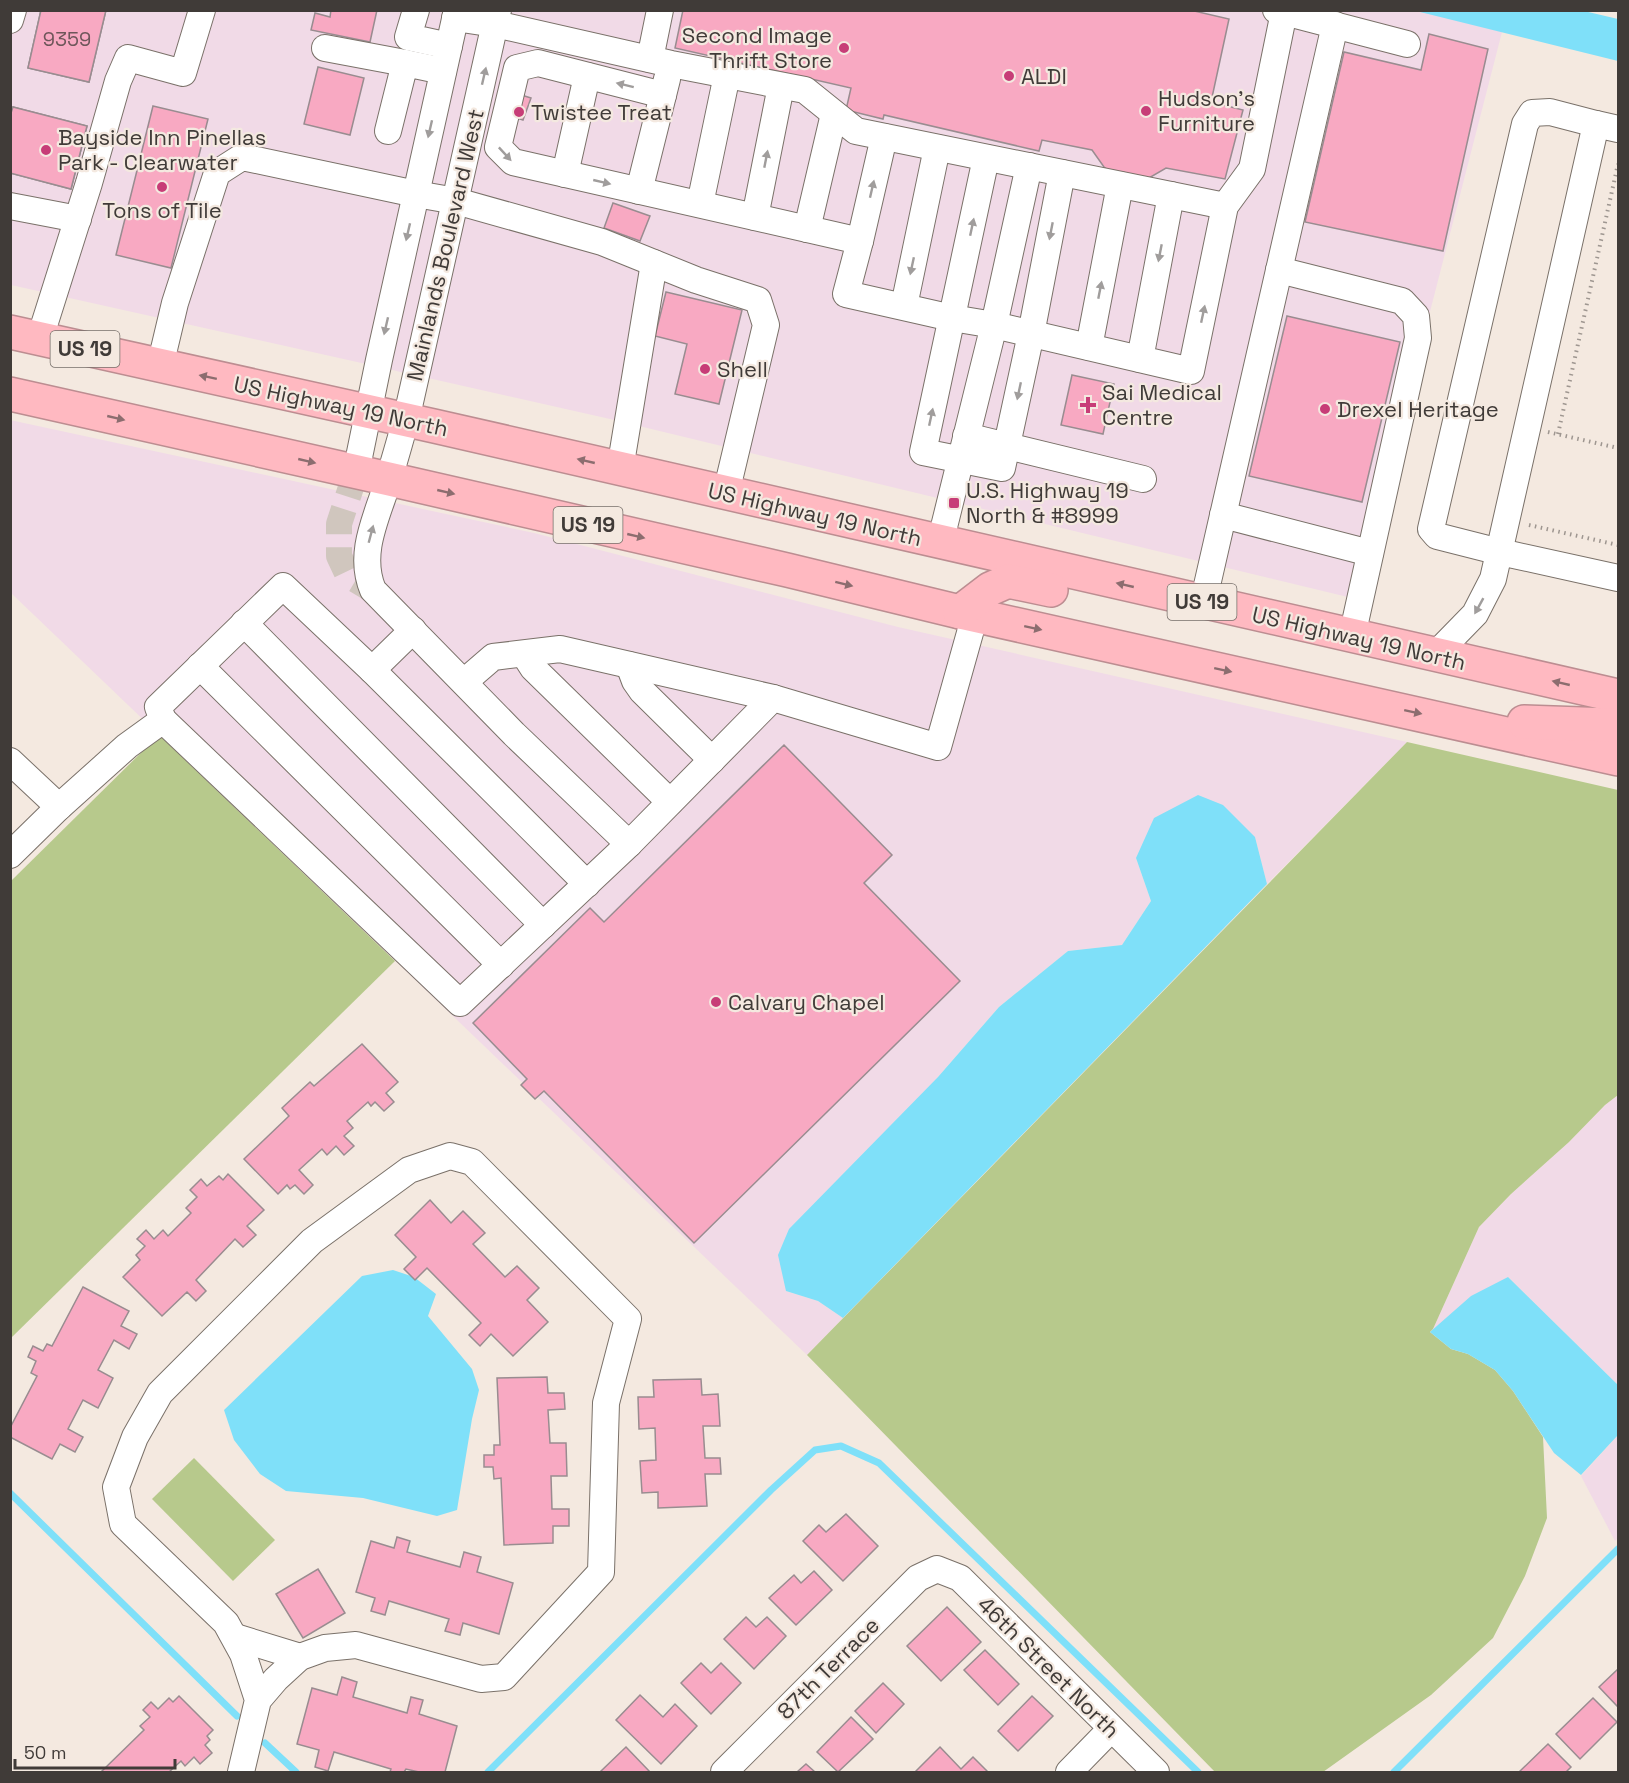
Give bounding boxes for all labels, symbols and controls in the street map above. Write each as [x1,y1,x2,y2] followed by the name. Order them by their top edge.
[682,21,832,74] place label: Second Image Thrift Store
[43,26,91,52] house number: 9359
[837,41,851,55] marker: Second Image Thrift Store
[1021,62,1067,90] place label: ALDI
[479,67,489,86] one-way arrow
[1002,69,1016,83] marker: ALDI
[616,80,635,90] one-way arrow
[1158,84,1255,137] place label: Hudson's Furniture
[531,98,672,126] place label: Twistee Treat
[1139,104,1153,118] marker: Hudson's Furniture
[512,105,526,119] marker: Twistee Treat
[400,106,490,384] street label: Mainlands Boulevard West
[425,120,435,138] one-way arrow
[58,123,266,176] place label: Bayside Inn Pinellas Park - Clearwater
[39,143,53,157] marker: Bayside Inn Pinellas Park - Clearwater
[498,146,511,161] one-way arrow
[762,150,771,169] one-way arrow
[593,178,612,188] one-way arrow
[868,179,877,198] one-way arrow
[155,180,169,194] marker: Tons of Tile
[102,196,222,224] place label: Tons of Tile
[967,217,977,236] one-way arrow
[1046,221,1055,240] one-way arrow
[402,222,412,241] one-way arrow
[1155,244,1164,263] one-way arrow
[907,257,916,276] one-way arrow
[1096,280,1105,299] one-way arrow
[1199,304,1208,323] one-way arrow
[381,317,391,335] one-way arrow
[50,331,119,367] road number: US 19
[717,355,768,383] place label: Shell
[698,362,712,376] marker: Shell
[231,370,451,442] street label: US Highway 19 North
[199,371,217,381] one-way arrow
[1102,378,1222,431] place label: Sai Medical Centre
[1014,382,1023,401] one-way arrow
[1337,395,1499,423] place label: Drexel Heritage
[1079,396,1097,414] marker: Sai Medical Centre
[1318,402,1332,416] marker: Drexel Heritage
[926,408,936,427] one-way arrow
[107,414,126,423] one-way arrow
[297,456,316,466] one-way arrow
[577,456,595,466] one-way arrow
[705,476,925,552] street label: US Highway 19 North
[966,476,1129,529] place label: U.S. Highway 19 North & #8999
[437,488,456,498] one-way arrow
[947,496,961,510] marker: U.S. Highway 19 North & #8999
[554,507,622,543] road number: US 19
[366,525,376,543] one-way arrow
[627,531,646,541] one-way arrow
[834,580,853,589] one-way arrow
[1116,580,1135,589] one-way arrow
[1168,584,1236,620] road number: US 19
[1474,598,1484,615] one-way arrow
[1249,600,1469,676] street label: US Highway 19 North
[1023,624,1042,633] one-way arrow
[1214,666,1232,676] one-way arrow
[1552,678,1571,688] one-way arrow
[1404,708,1423,718] one-way arrow
[728,988,885,1016] place label: Calvary Chapel
[709,995,723,1009] marker: Calvary Chapel
[972,1590,1126,1744] street label: 46th Street North
[771,1611,885,1725] street label: 87th Terrace
[15,1732,176,1770] scale bar
[24,1741,66,1764] text: 50 m

